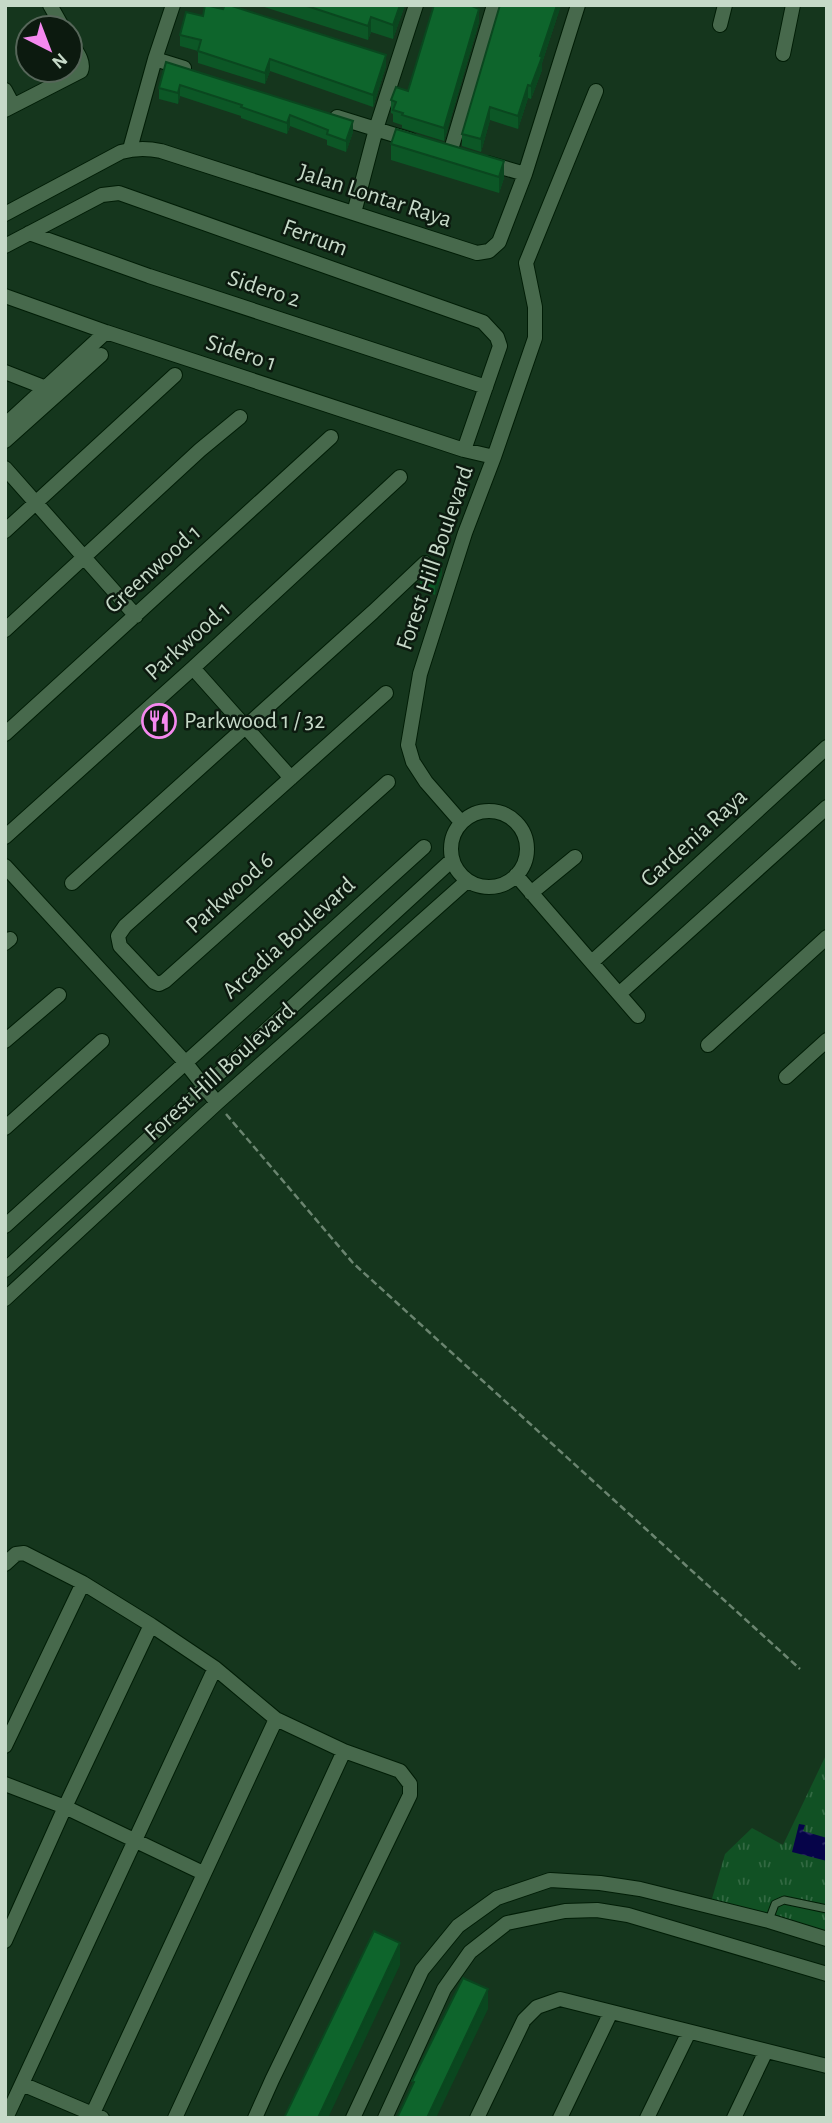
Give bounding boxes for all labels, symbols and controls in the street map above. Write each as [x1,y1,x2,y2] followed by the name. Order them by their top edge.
[14,14,84,84] north arrow
[48,49,71,72] text: N
[295,160,455,232] street label: Jalan Lontar Raya
[279,215,351,261] street label: Ferrum
[225,266,303,312] street label: Sidero 2
[203,330,279,376] street label: Sidero 1
[392,463,478,653] street label: Forest Hill Boulevard
[100,520,206,618] street label: Greenwood 1
[141,597,235,685] street label: Parkwood 1
[140,702,178,740] restaurant icon: Parkwood 1 / 32
[184,709,325,733] place label: Parkwood 1 / 32
[636,784,752,892] street label: Gardenia Raya
[182,848,278,938] street label: Parkwood 6
[218,872,360,1004] street label: Arcadia Boulevard
[140,999,300,1145] street label: Forest Hill Boulevard

